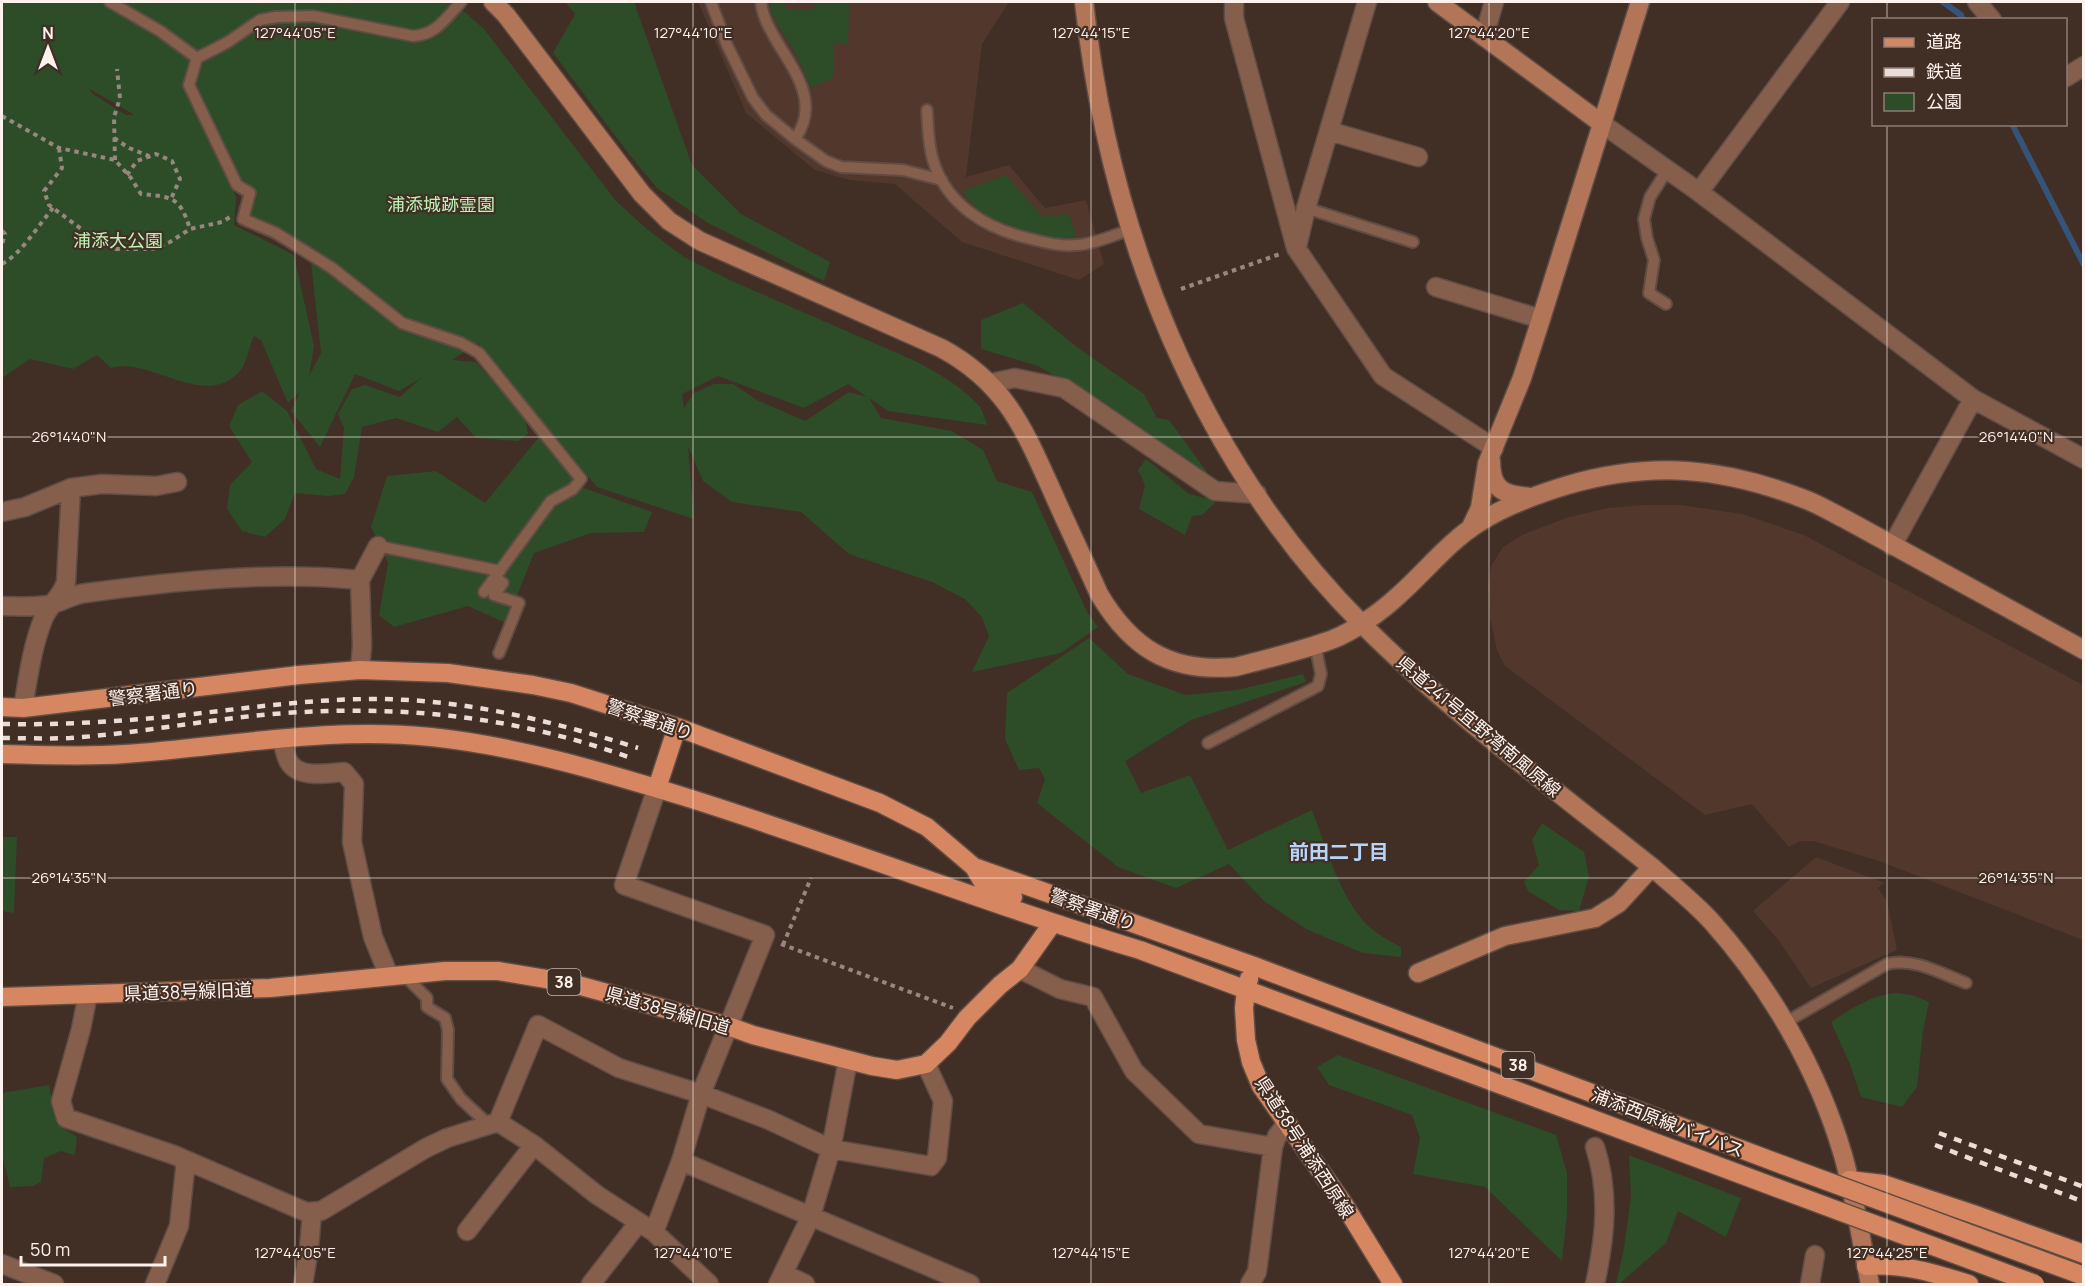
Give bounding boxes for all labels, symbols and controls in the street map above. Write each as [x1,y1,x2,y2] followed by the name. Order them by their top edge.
[18,18,78,78] north arrow
[1872,18,2067,126] legend
[42,22,54,44] text: N
[254,22,336,43] text: 127°44'05"E
[654,22,732,43] text: 127°44'10"E
[1052,22,1130,43] text: 127°44'15"E
[1448,22,1530,43] text: 127°44'20"E
[1926,29,1962,53] text: 道路
[1926,59,1962,83] text: 鉄道
[1926,89,1962,113] text: 公園
[387,192,495,216] park label: 浦添城跡霊園
[73,228,163,252] park label: 浦添大公園
[32,426,106,447] text: 26°14'40"N
[1979,426,2053,447] text: 26°14'40"N
[1392,650,1566,802] street label: 県道241号宜野湾南風原線
[107,676,199,710] street label: 警察署通り
[604,693,696,745] street label: 警察署通り
[1289,838,1389,865] district label: 前田二丁目
[31,867,107,888] text: 26°14'35"N
[1978,867,2054,888] text: 26°14'35"N
[1047,882,1139,936] street label: 警察署通り
[548,969,580,995] road number: 38
[123,977,253,1005] street label: 県道38号線旧道
[603,981,733,1039] street label: 県道38号線旧道
[1502,1052,1534,1078] road number: 38
[1250,1072,1360,1222] street label: 県道38号浦添西原線
[1588,1082,1748,1162] street label: 浦添西原線バイパス
[21,1229,165,1267] scale bar
[30,1237,70,1261] text: 50 m
[254,1242,336,1263] text: 127°44'05"E
[654,1242,732,1263] text: 127°44'10"E
[1052,1242,1130,1263] text: 127°44'15"E
[1448,1242,1530,1263] text: 127°44'20"E
[1847,1242,1927,1263] text: 127°44'25"E

